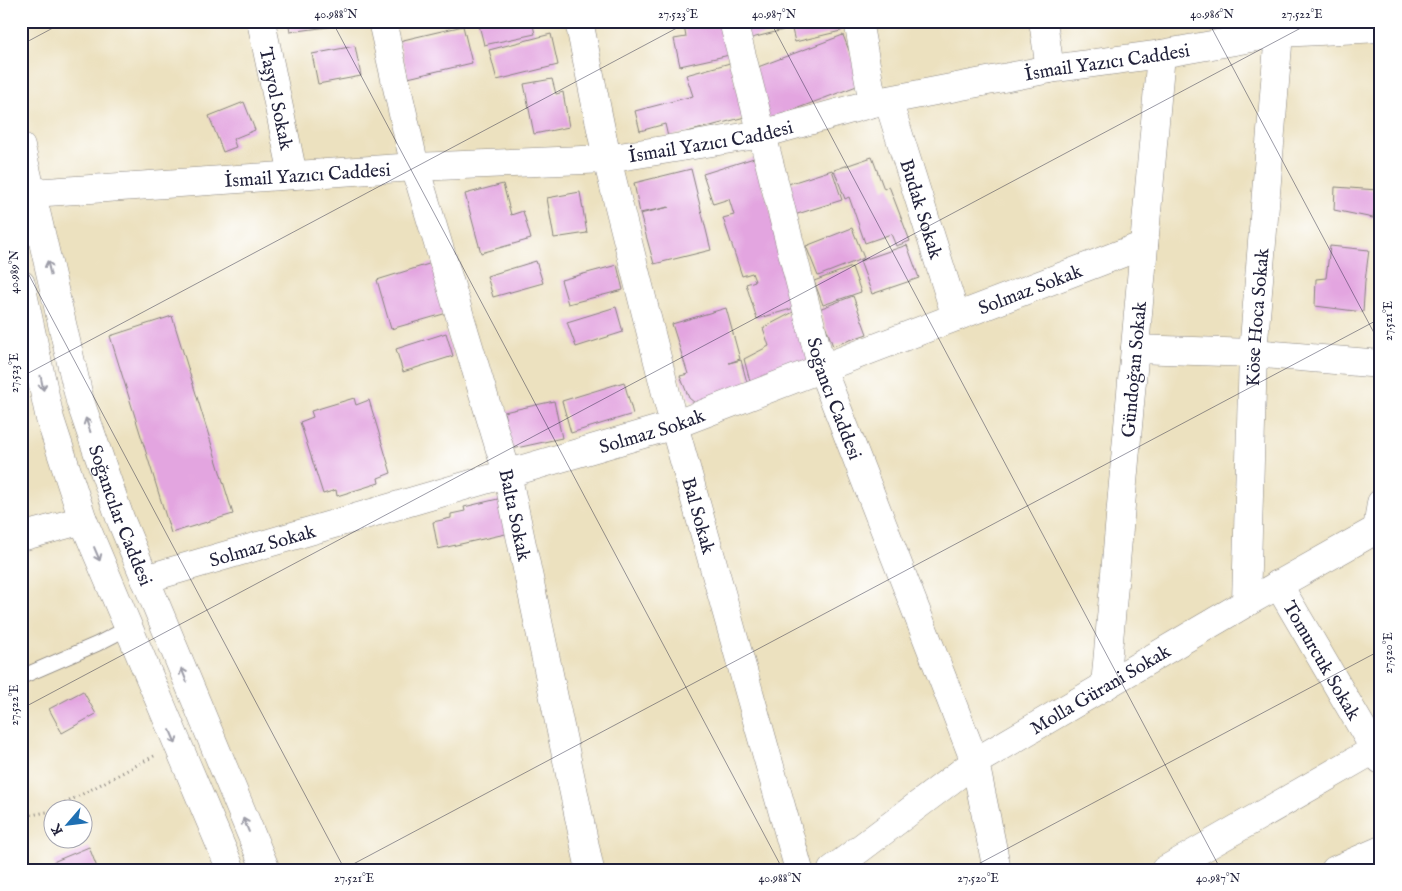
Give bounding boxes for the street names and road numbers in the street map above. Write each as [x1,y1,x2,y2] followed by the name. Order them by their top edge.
[1023,39,1192,88] street label: İsmail Yazıcı Caddesi
[253,45,298,153] street label: Taşyol Sokak
[627,116,796,169] street label: İsmail Yazıcı Caddesi
[893,156,947,263] street label: Budak Sokak
[223,159,392,194] street label: İsmail Yazıcı Caddesi
[1242,246,1276,387] street label: Köse Hoca Sokak
[975,260,1087,321] street label: Solmaz Sokak
[1117,299,1153,439] street label: Gündoğan Sokak
[800,335,866,464] street label: Soğancı Caddesi
[597,404,709,460] street label: Solmaz Sokak
[82,442,157,590] street label: Soğancılar Caddesi
[492,467,535,564] street label: Balta Sokak
[675,475,720,558] street label: Bal Sokak
[207,520,319,574] street label: Solmaz Sokak
[1276,597,1365,726] street label: Tomurcuk Sokak
[1026,640,1176,741] street label: Molla Gürani Sokak

